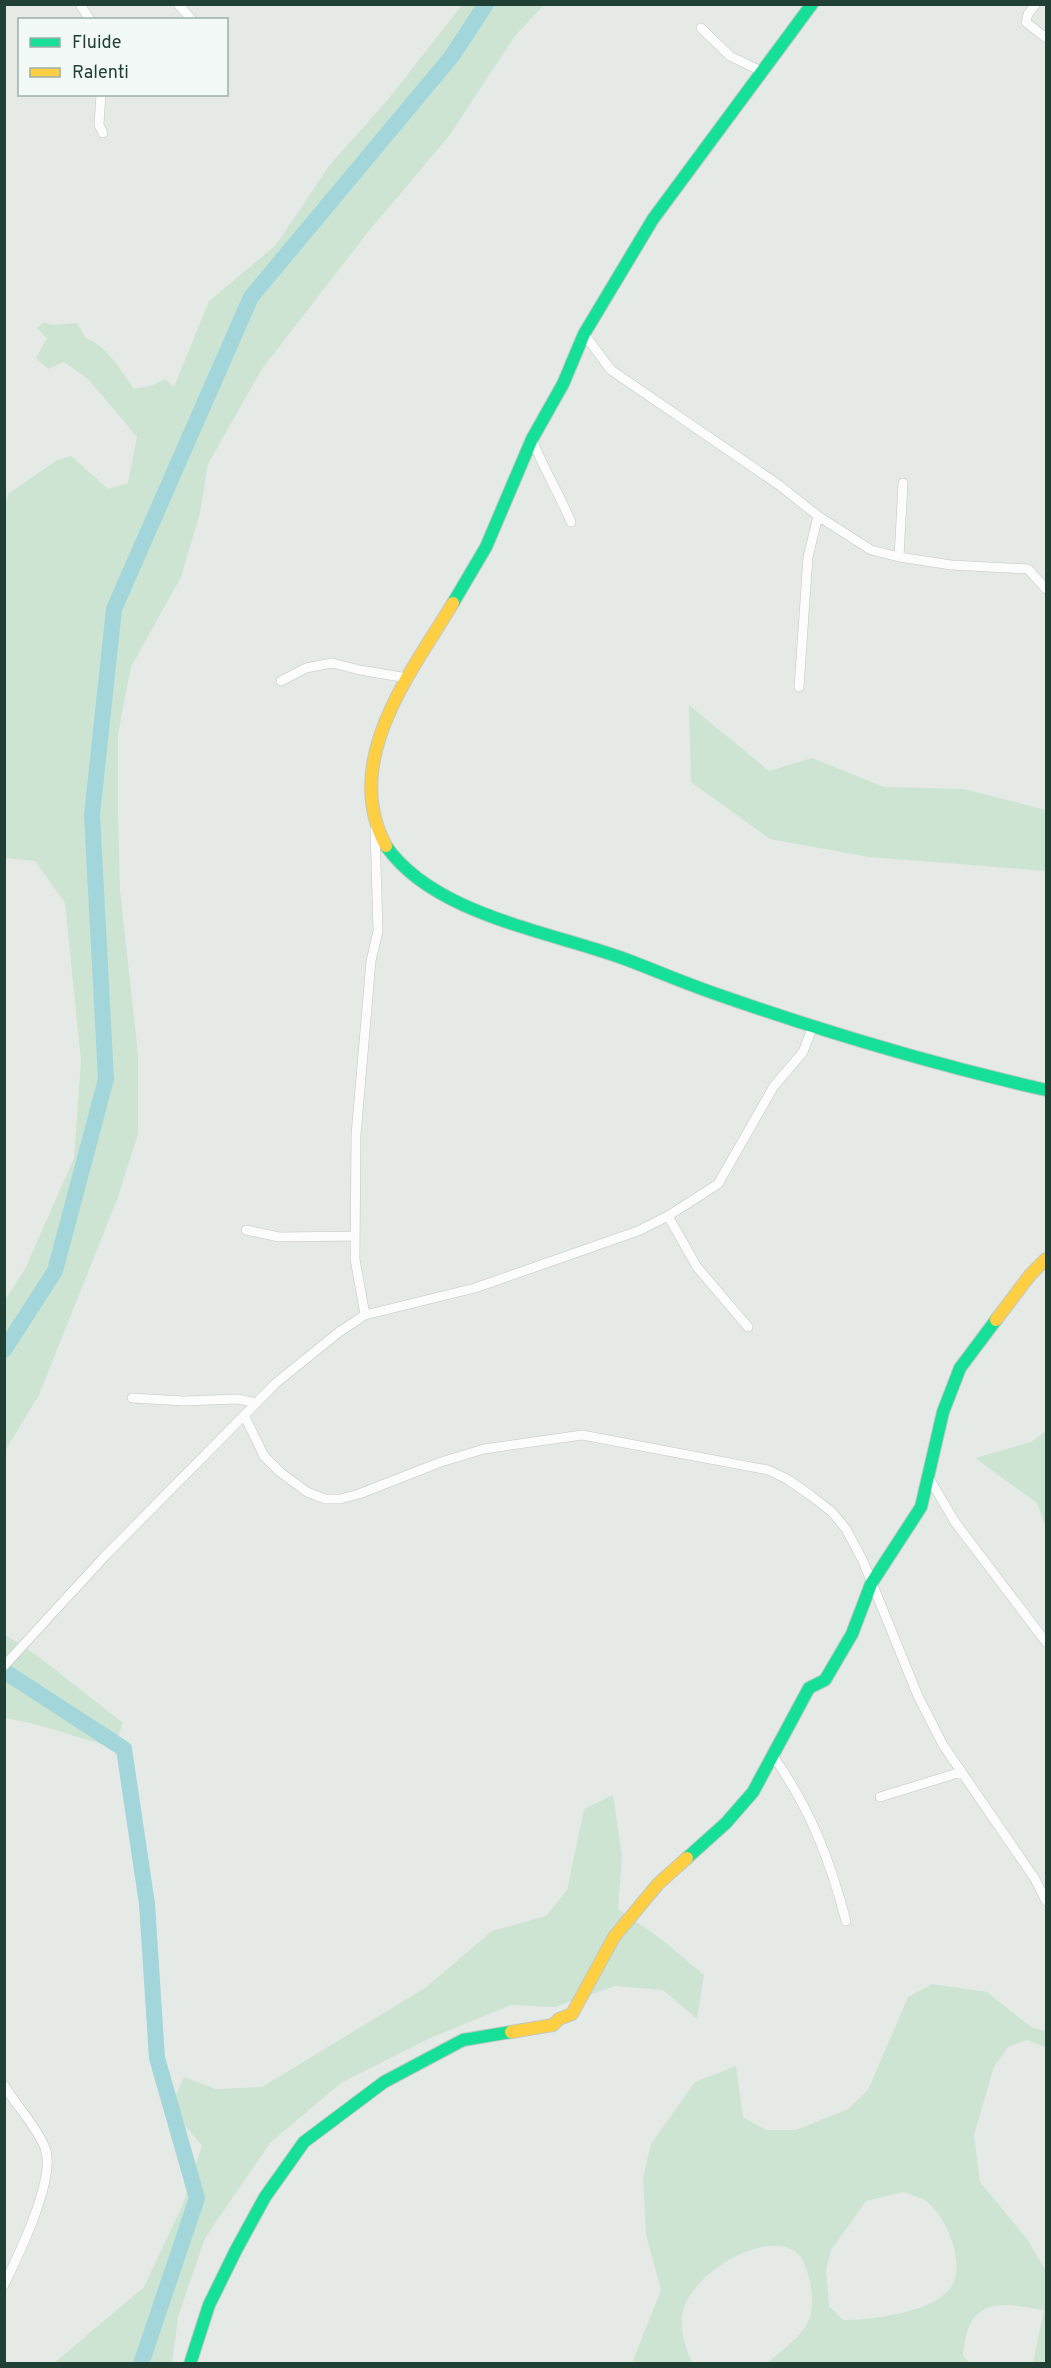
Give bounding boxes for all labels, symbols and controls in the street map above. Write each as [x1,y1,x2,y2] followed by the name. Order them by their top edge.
[18,18,228,96] legend
[72,32,121,55] text: Fluide
[72,62,129,85] text: Ralenti

